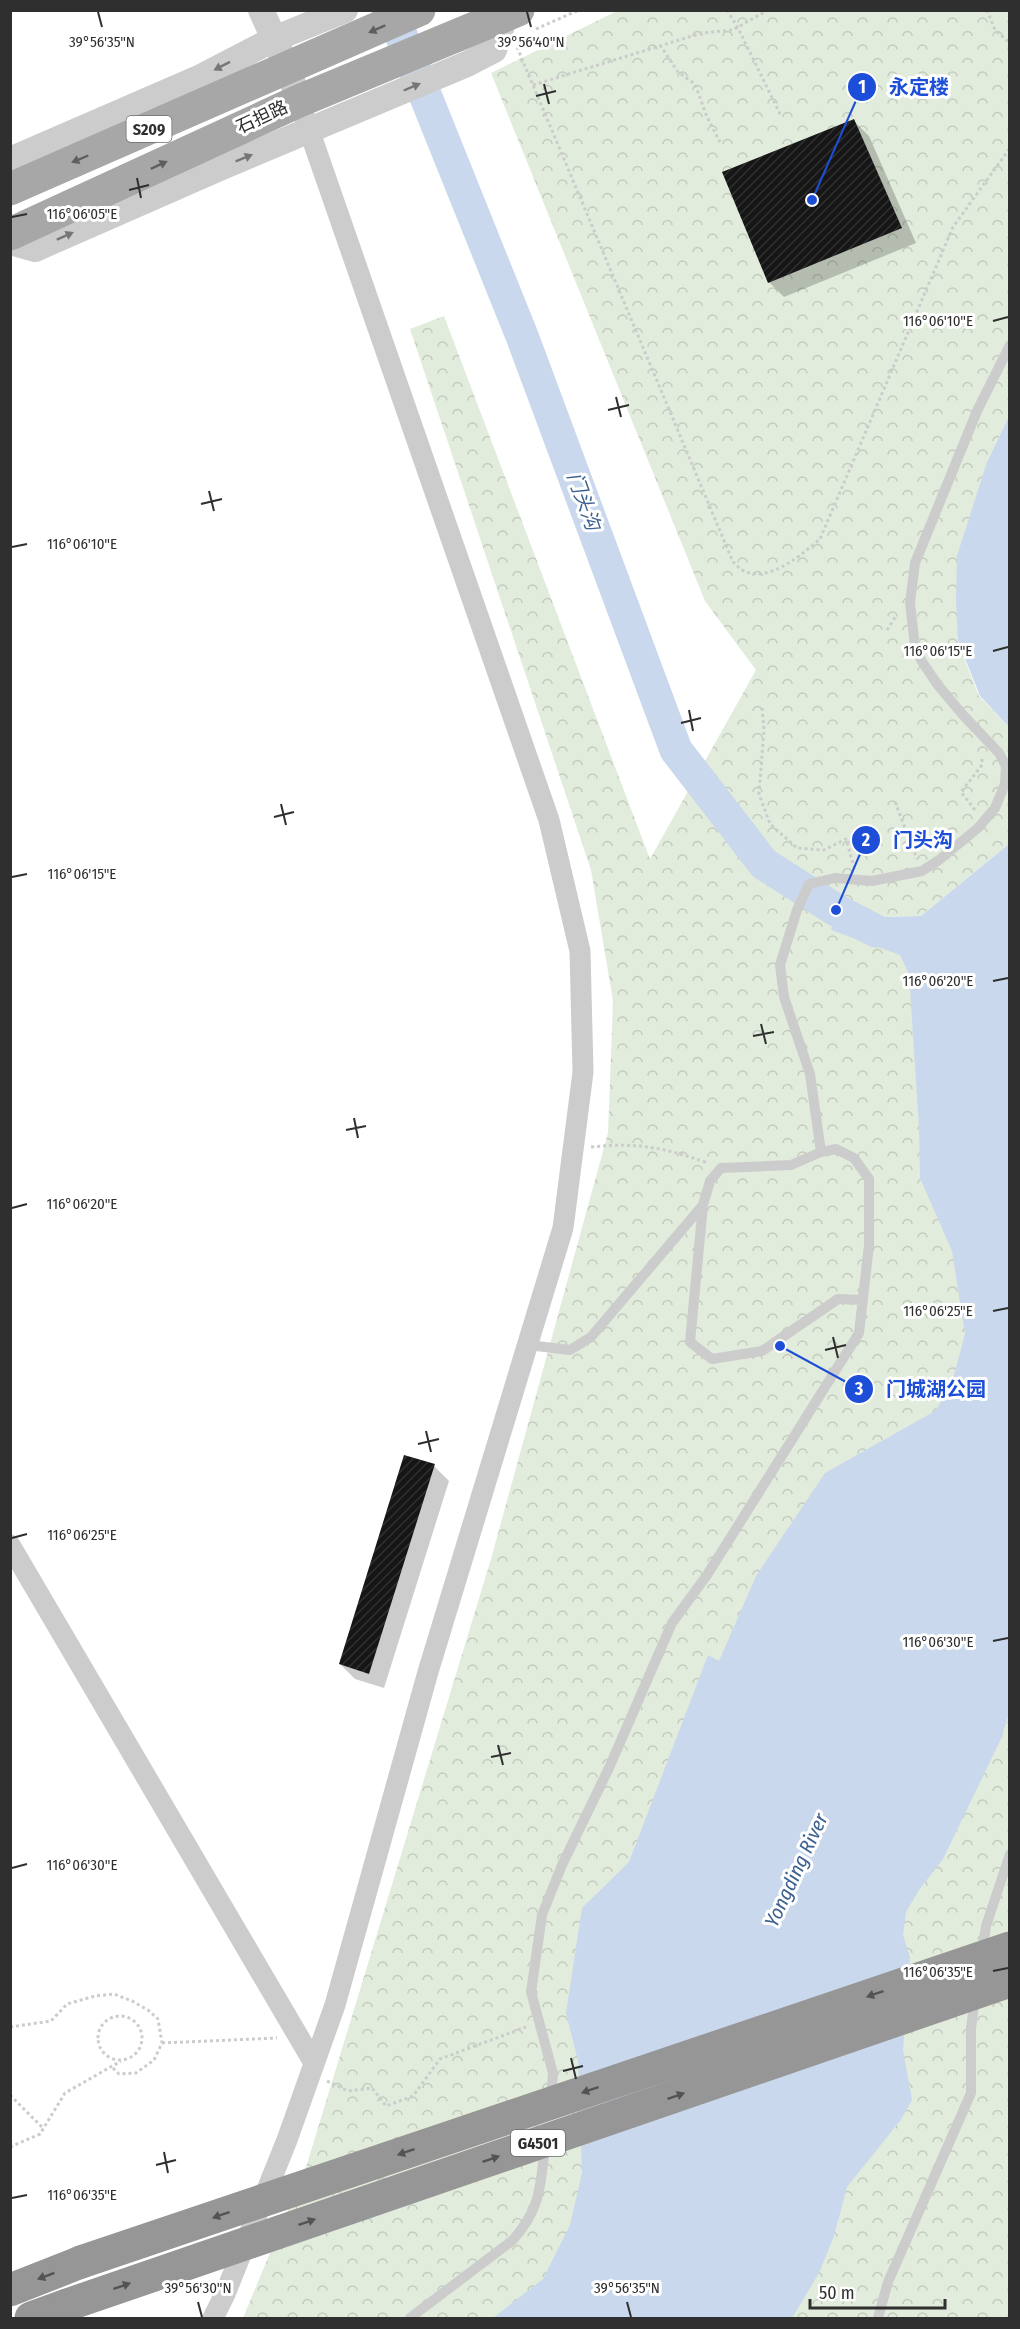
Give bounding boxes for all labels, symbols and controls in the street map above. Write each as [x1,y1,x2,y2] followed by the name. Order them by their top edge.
[367,24,385,34] one-way arrow
[69,33,135,51] text: 39°56'35"N
[497,33,565,51] text: 39°56'40"N
[214,61,231,71] one-way arrow
[847,68,961,106] callout: 永定楼
[889,75,949,99] text: 永定楼
[858,76,866,98] text: 1
[404,82,422,92] one-way arrow
[233,96,291,138] street label: 石担路
[126,116,172,142] road number: S209
[235,153,253,162] one-way arrow
[71,155,89,164] one-way arrow
[150,161,167,170] one-way arrow
[47,205,117,223] text: 116°06'05"E
[56,231,74,240] one-way arrow
[903,312,973,330] text: 116°06'10"E
[562,469,606,535] water label: 门头沟
[47,535,117,553] text: 116°06'10"E
[904,642,972,660] text: 116°06'15"E
[851,821,965,859] callout: 门头沟
[893,828,953,852] text: 门头沟
[861,829,870,851] text: 2
[48,865,116,883] text: 116°06'15"E
[903,972,973,990] text: 116°06'20"E
[47,1195,117,1213] text: 116°06'20"E
[903,1302,973,1320] text: 116°06'25"E
[844,1370,998,1408] callout: 门城湖公园
[886,1377,986,1401] text: 门城湖公园
[854,1378,864,1400] text: 3
[47,1526,117,1544] text: 116°06'25"E
[903,1633,973,1651] text: 116°06'30"E
[759,1809,833,1931] water label: Yongding River
[47,1856,117,1874] text: 116°06'30"E
[903,1963,973,1981] text: 116°06'35"E
[865,1989,883,1999] one-way arrow
[581,2085,599,2095] one-way arrow
[667,2090,685,2100] one-way arrow
[511,2130,565,2156] road number: G4501
[397,2148,415,2158] one-way arrow
[482,2153,500,2163] one-way arrow
[47,2186,117,2204] text: 116°06'35"E
[212,2210,230,2220] one-way arrow
[298,2217,316,2227] one-way arrow
[36,2271,54,2281] one-way arrow
[810,2272,945,2310] scale bar
[164,2279,232,2297] text: 39°56'30"N
[594,2279,660,2297] text: 39°56'35"N
[113,2280,131,2290] one-way arrow
[819,2282,855,2304] text: 50 m

